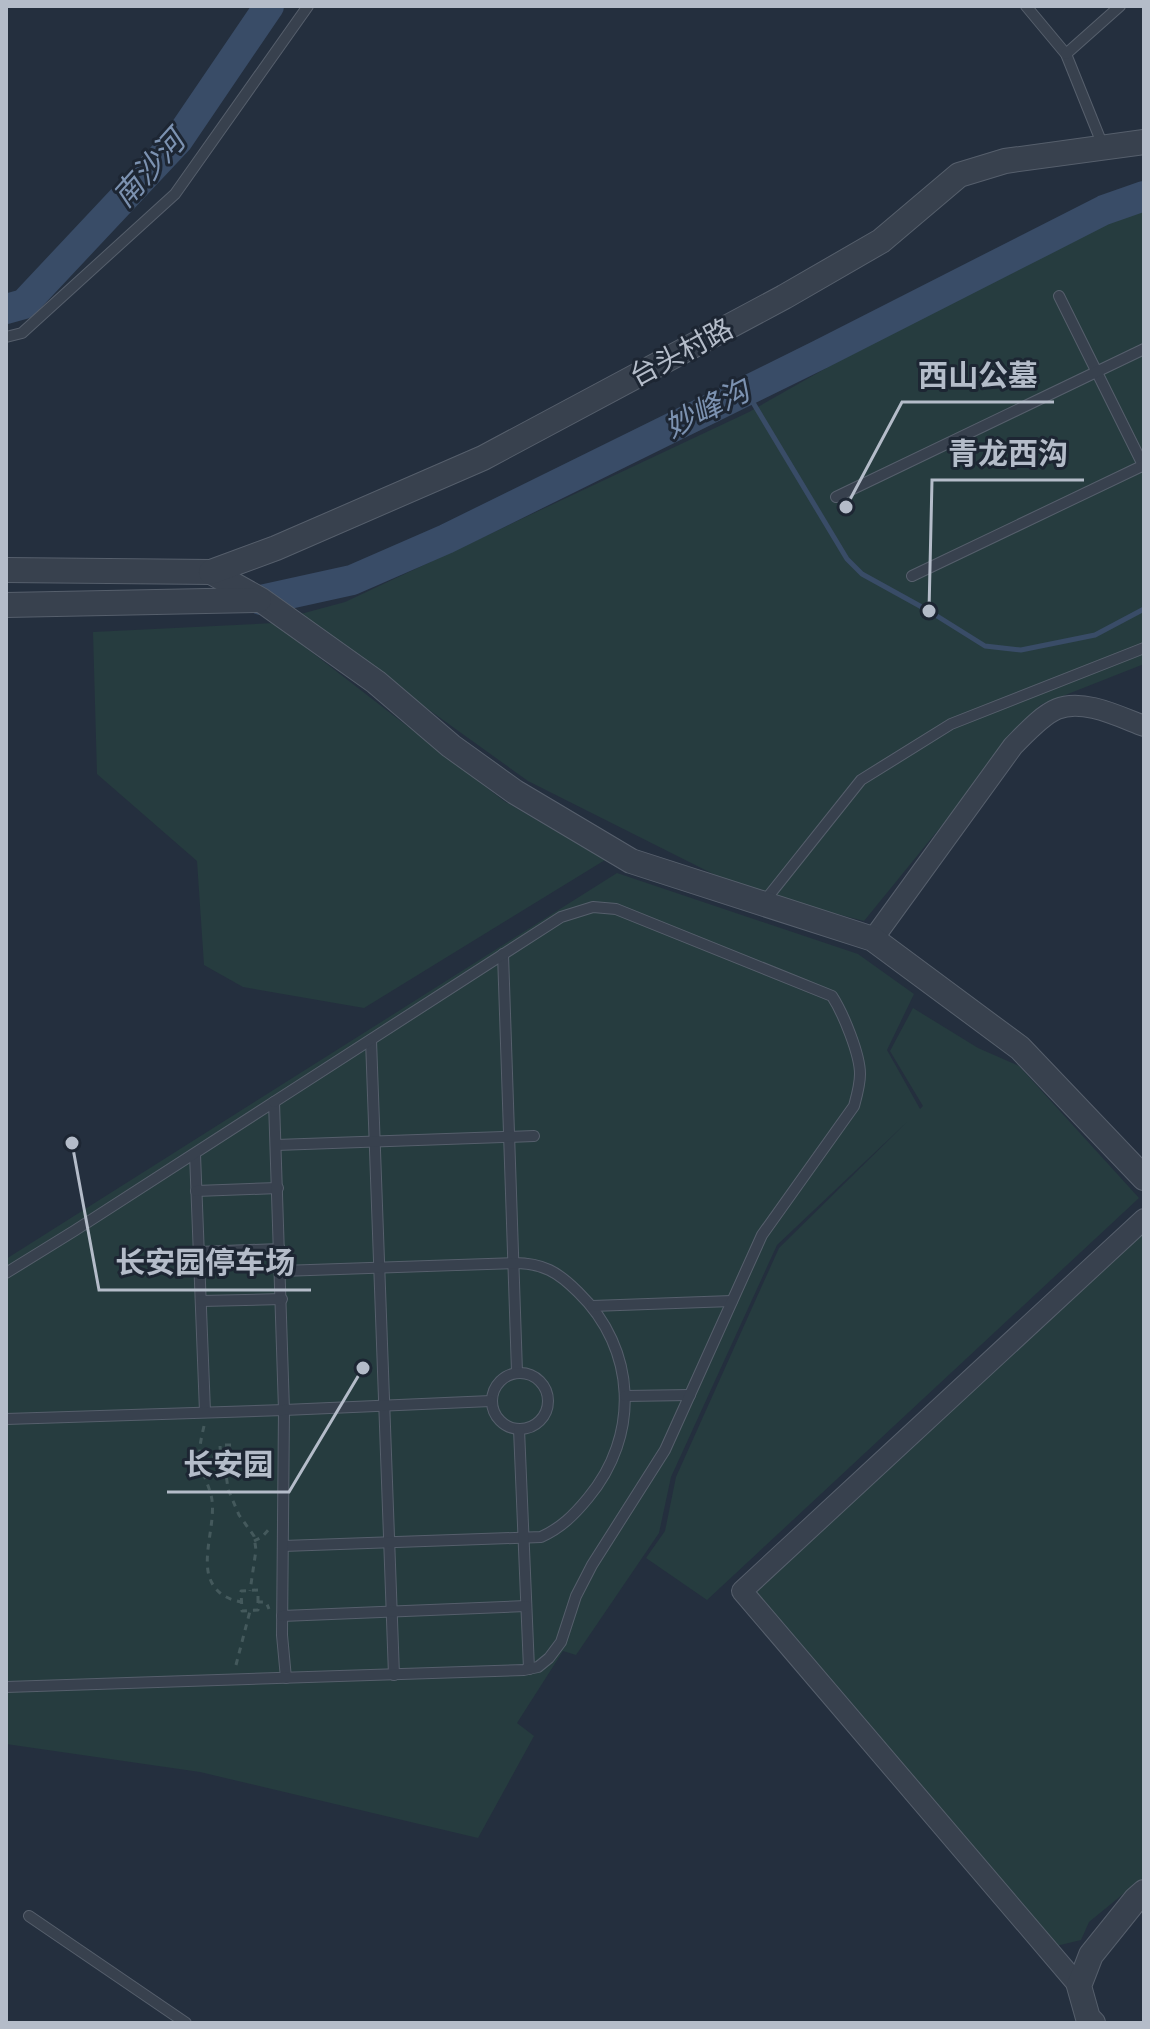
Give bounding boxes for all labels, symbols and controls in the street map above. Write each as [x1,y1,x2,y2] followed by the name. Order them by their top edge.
[106,120,195,214] water label: 南沙河
[624,312,738,393] street label: 台头村路
[902,348,1054,402] callout: 西山公墓
[918,358,1038,393] text: 西山公墓
[659,371,757,445] water label: 妙峰沟
[932,426,1084,480] callout: 青龙西沟
[948,436,1068,471] text: 青龙西沟
[99,1236,311,1290] callout: 长安园停车场
[115,1245,295,1280] text: 长安园停车场
[167,1438,289,1492] callout: 长安园
[183,1447,273,1482] text: 长安园

